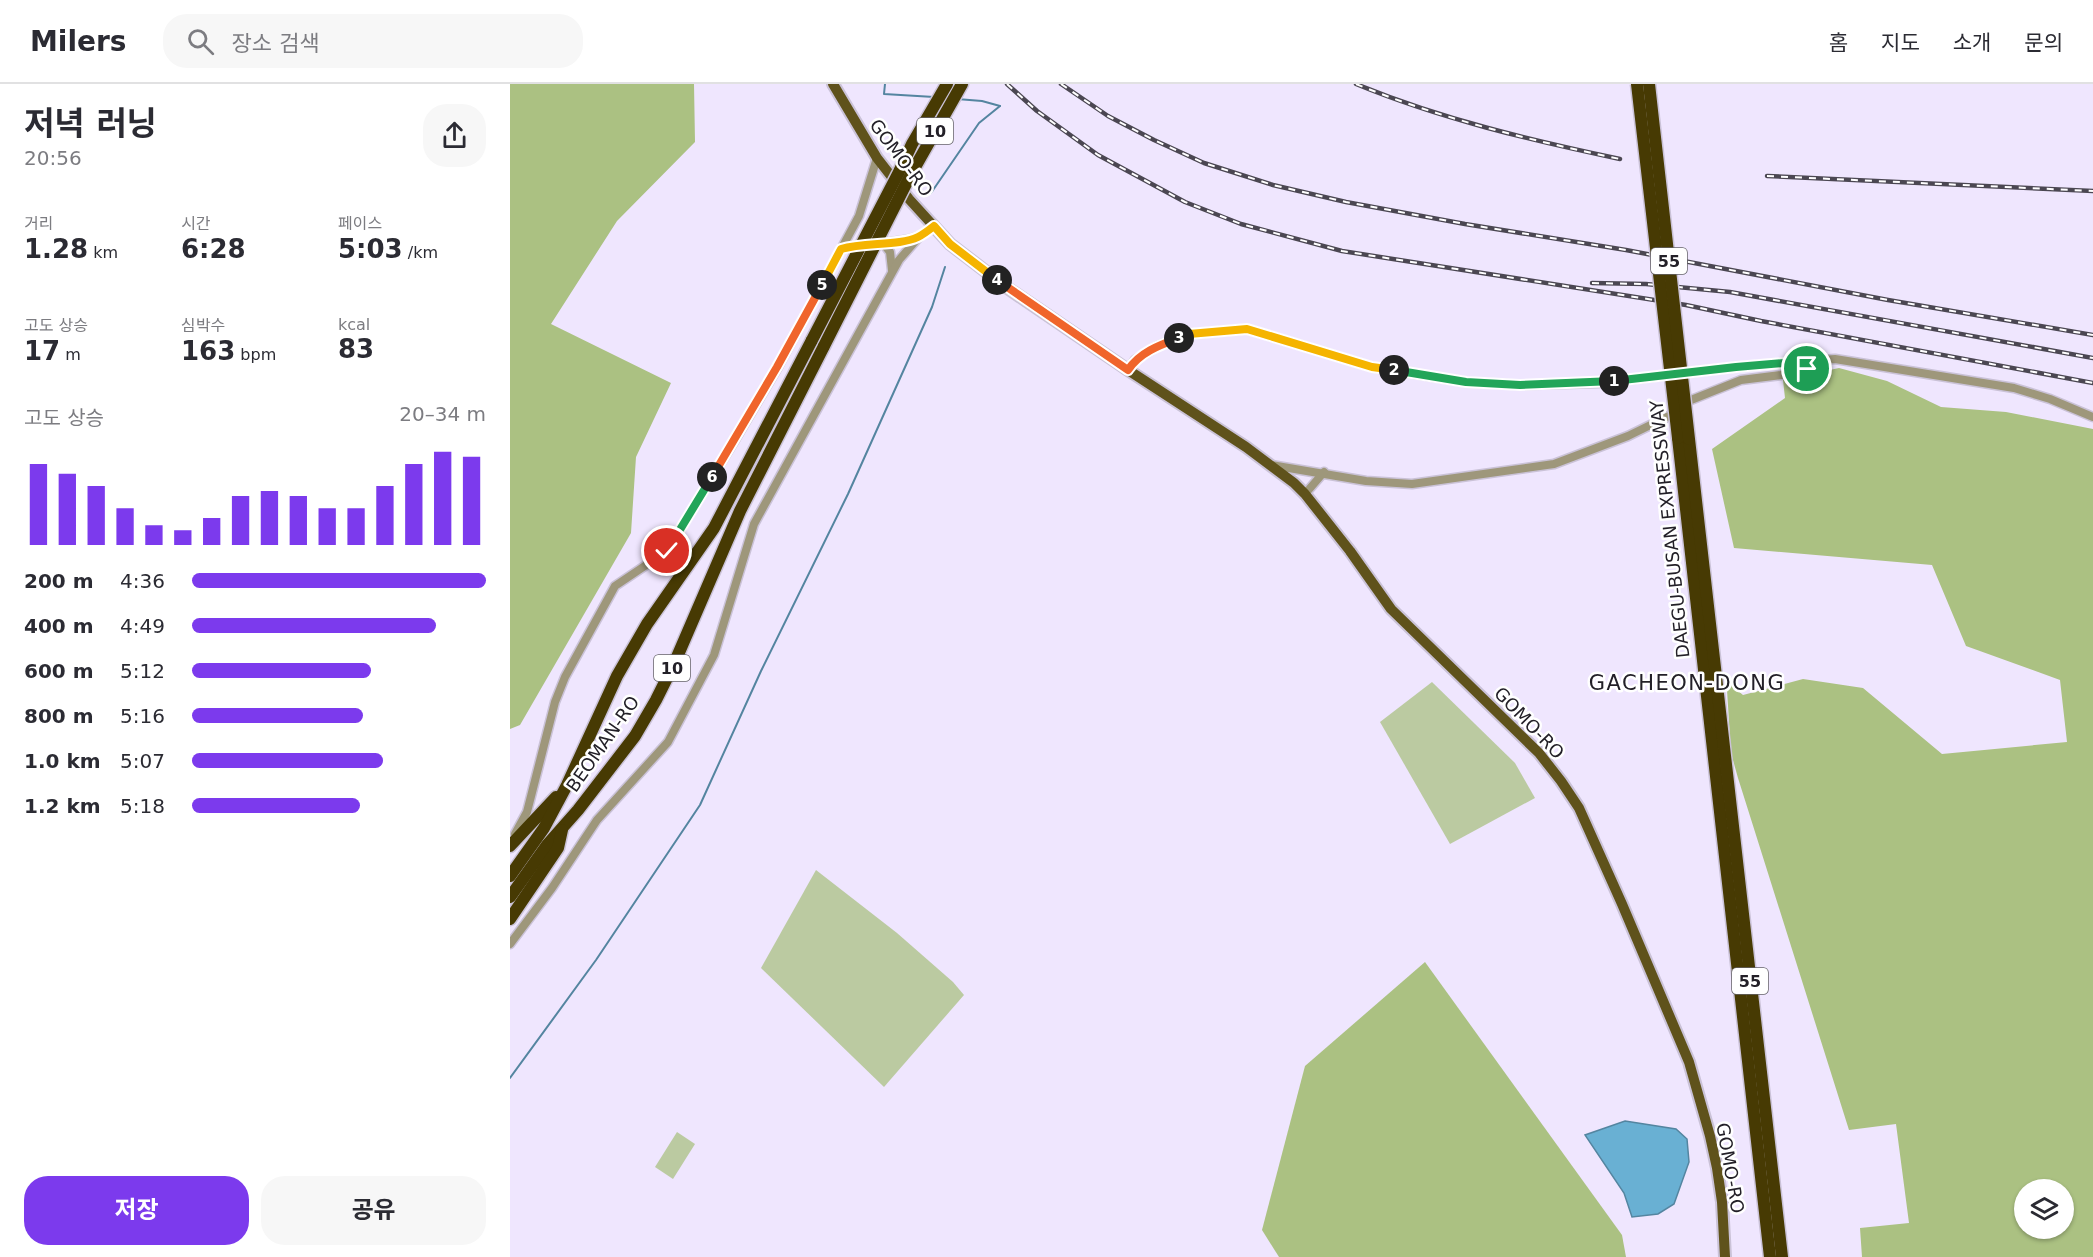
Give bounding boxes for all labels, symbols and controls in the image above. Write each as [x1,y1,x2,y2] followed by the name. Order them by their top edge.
[163,14,583,68] search box
[30,25,127,58] text: Milers
[184,25,217,58] icon: search
[232,31,320,56] text: 장소 검색
[1829,31,1848,55] text: 홈
[1881,31,1920,55] text: 지도
[1953,31,1991,55] text: 소개
[2024,31,2063,55] text: 문의
[24,104,157,143] text: 저녁 러닝
[423,104,486,167] button: share
[865,115,937,201] street label: GOMO-RO
[917,118,953,144] road number: 10
[24,146,82,170] text: 20:56
[24,214,53,233] text: 거리
[181,214,210,233] text: 시간
[338,214,382,233] text: 페이스
[24,234,88,264] text: 1.28
[181,234,246,264] text: 6:28
[338,234,403,264] text: 5:03
[88,243,118,262] text: km
[403,243,438,262] text: /km
[1651,248,1687,274] road number: 55
[982,265,1012,295] pin: 4
[807,270,837,300] pin: 5
[991,270,1003,289] text: 4
[816,275,828,294] text: 5
[338,315,370,334] text: kcal
[24,316,88,335] text: 고도 상승
[181,316,225,335] text: 심박수
[1164,323,1194,353] pin: 3
[1173,328,1185,347] text: 3
[338,334,374,364] text: 83
[24,336,60,366] text: 17
[181,336,235,366] text: 163
[1781,343,1832,394] pin
[60,345,81,364] text: m
[235,345,276,364] text: bpm
[1790,352,1823,385] icon: arrive
[1379,355,1409,385] pin: 2
[1388,360,1400,379] text: 2
[1599,366,1629,396] pin: 1
[1608,371,1620,390] text: 1
[1645,398,1693,659] street label: DAEGU-BUSAN EXPRESSWAY
[399,402,486,426] text: 20–34 m
[24,406,104,430] text: 고도 상승
[697,462,727,492] pin: 6
[706,467,718,486] text: 6
[641,525,692,576] pin
[650,534,683,567] icon: check
[24,569,94,593] text: 200 m
[120,569,165,593] text: 4:36
[24,614,94,638] text: 400 m
[120,614,165,638] text: 4:49
[654,655,690,681] road number: 10
[24,659,94,683] text: 600 m
[120,659,165,683] text: 5:12
[1589,671,1785,695] district label: GACHEON-DONG
[1490,682,1569,763] street label: GOMO-RO
[562,692,643,796] street label: BEOMAN-RO
[24,704,94,728] text: 800 m
[120,704,165,728] text: 5:16
[24,749,101,773] text: 1.0 km
[120,749,165,773] text: 5:07
[24,794,101,818] text: 1.2 km
[120,794,165,818] text: 5:18
[1732,968,1768,994] road number: 55
[1712,1121,1749,1215] street label: GOMO-RO
[24,1176,249,1245] button: 저장
[261,1176,486,1245] button: 공유
[2014,1179,2074,1239] map controls
[2014,1179,2074,1239] button: layers

